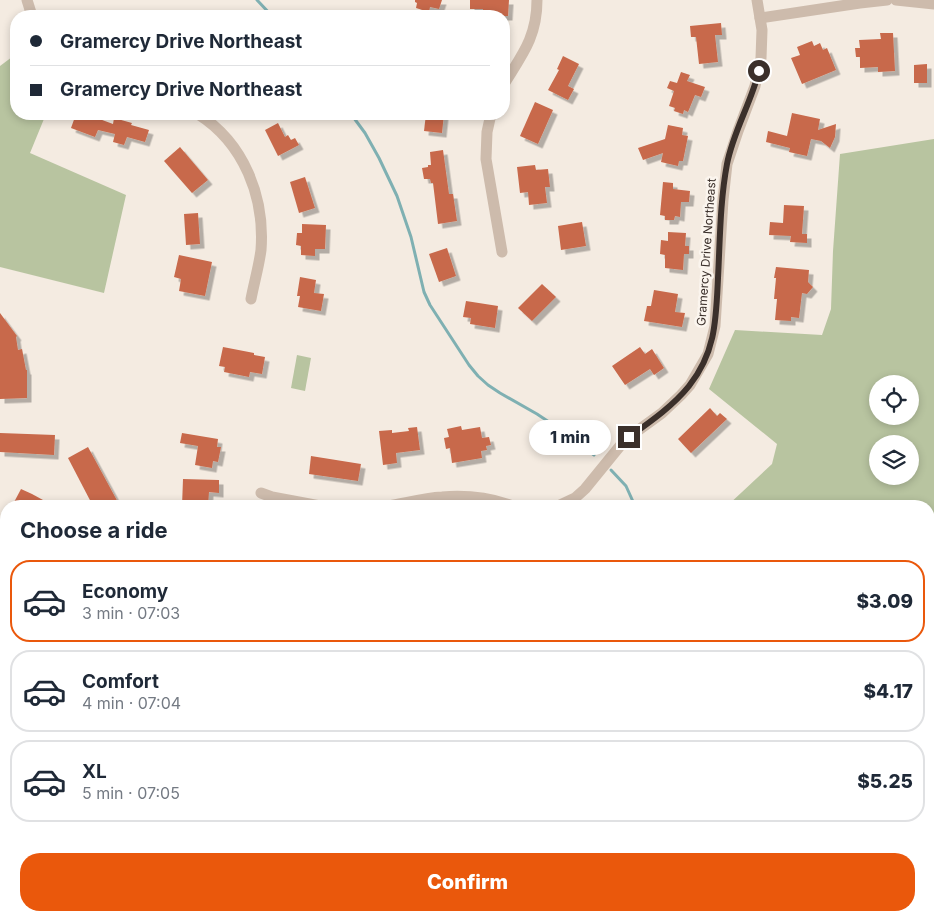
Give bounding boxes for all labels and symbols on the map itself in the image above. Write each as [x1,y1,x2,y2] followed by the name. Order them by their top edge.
[748,60,770,82] route start
[693,178,719,326] street label: Gramercy Drive Northeast
[529,420,612,454] callout: 1 min
[618,426,640,448] route end

